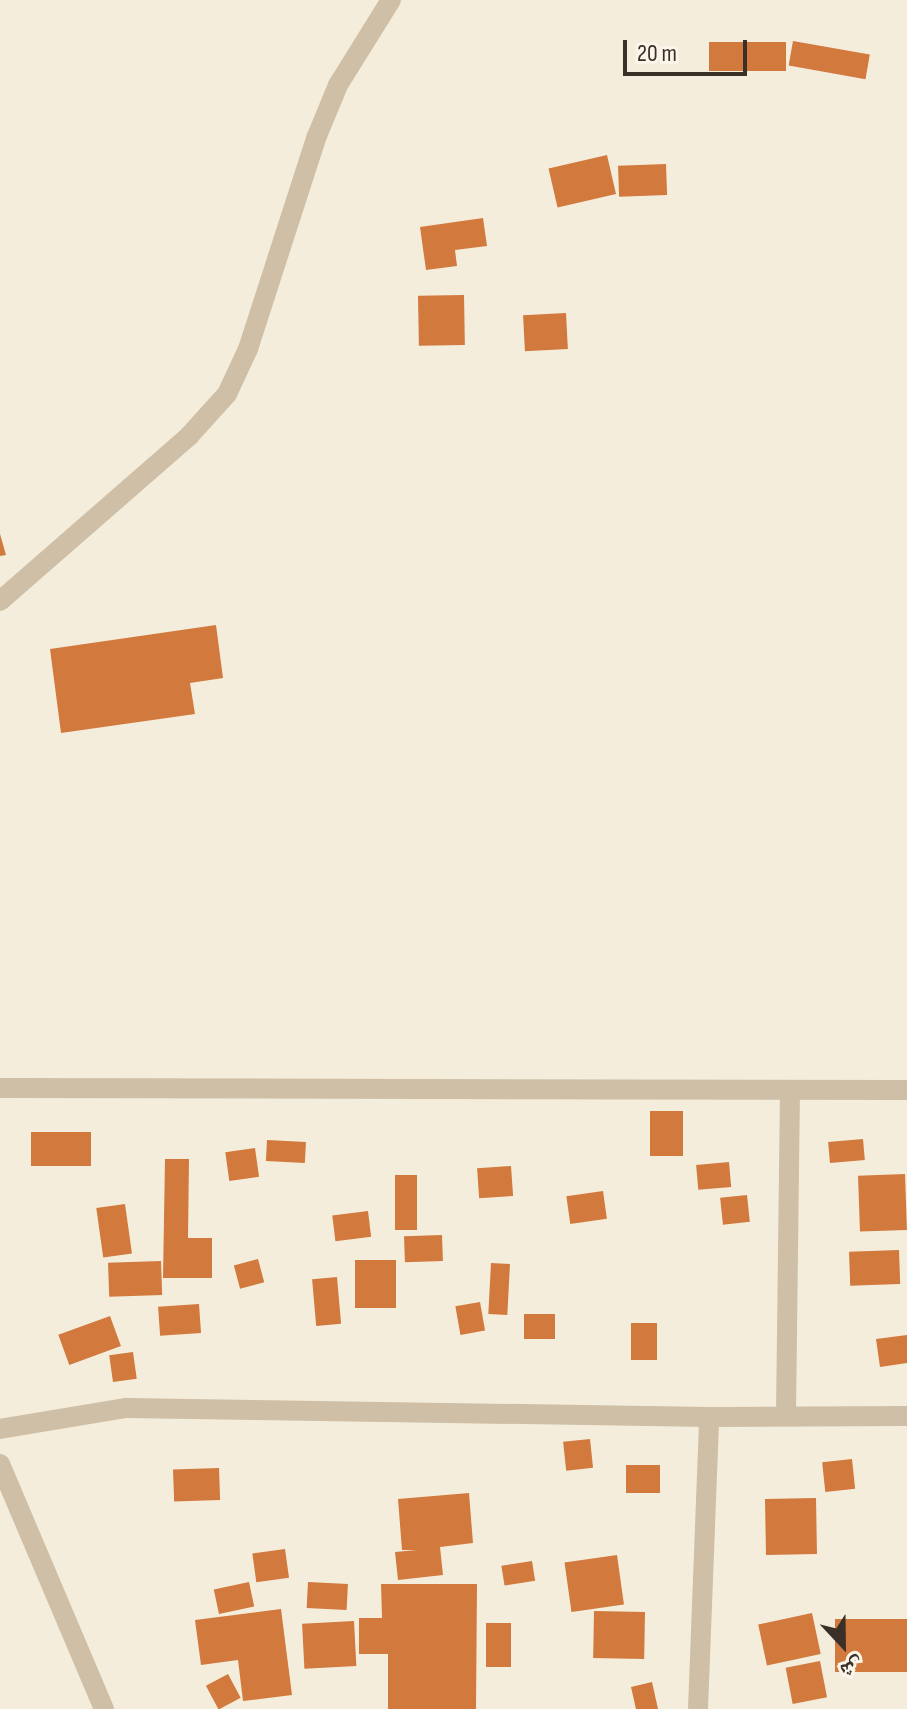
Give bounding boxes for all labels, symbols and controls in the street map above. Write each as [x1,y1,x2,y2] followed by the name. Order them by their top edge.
[627,24,751,74] scale bar
[637,39,677,68] text: 20 m
[803,1605,883,1685] north arrow
[836,1651,868,1685] text: ش

